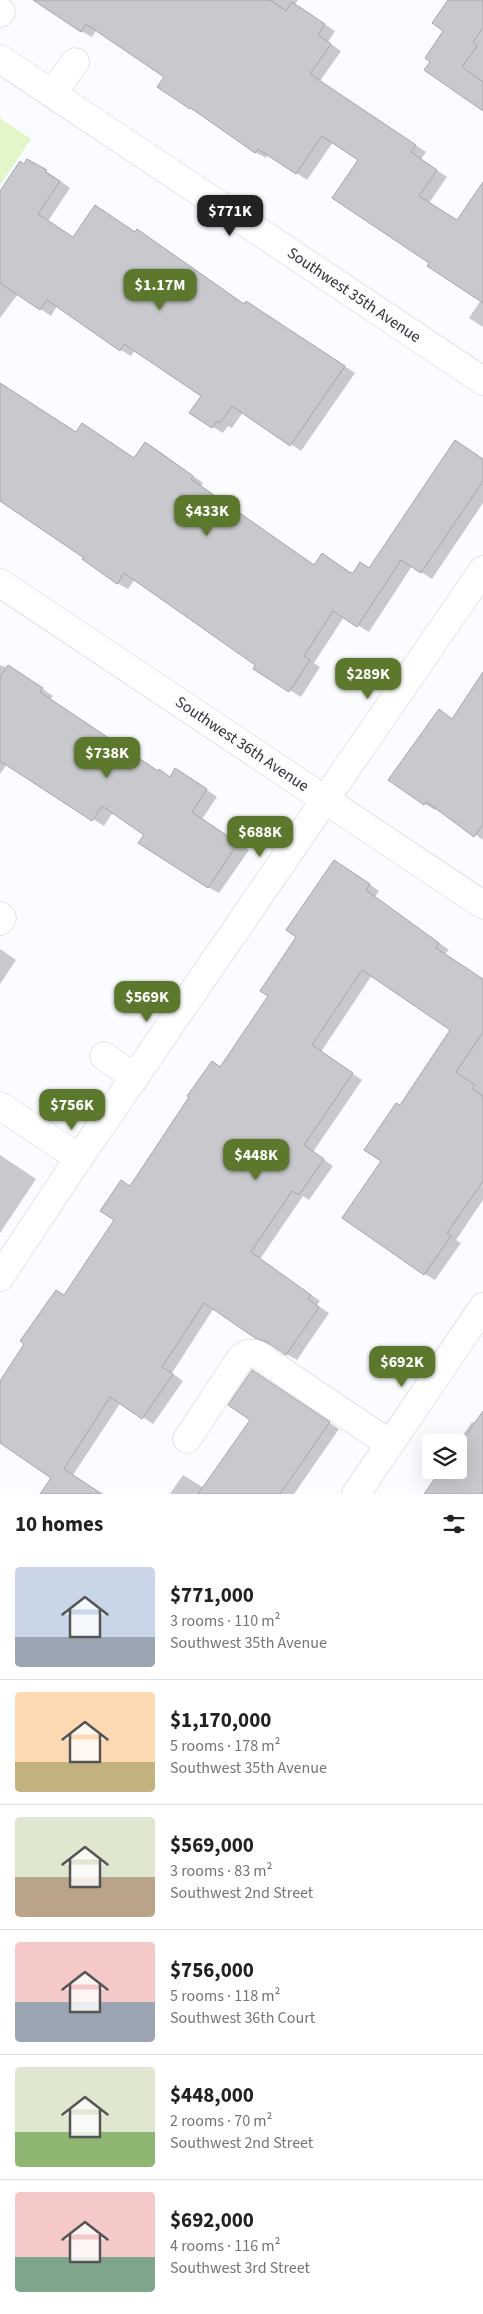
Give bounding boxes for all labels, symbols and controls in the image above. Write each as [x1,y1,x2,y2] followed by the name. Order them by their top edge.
[195,194,265,237] pin: $771K
[208,200,252,222] text: $771K
[283,242,425,348] street label: Southwest 35th Avenue
[119,268,201,311] pin: $1.17M
[135,274,185,296] text: $1.17M
[172,494,242,537] pin: $433K
[185,500,229,522] text: $433K
[333,658,403,700] pin: $289K
[346,663,390,685] text: $289K
[171,691,313,797] street label: Southwest 36th Avenue
[72,736,142,779] pin: $738K
[85,742,129,764] text: $738K
[225,816,295,858] pin: $688K
[238,821,282,843] text: $688K
[112,980,182,1023] pin: $569K
[125,986,169,1008] text: $569K
[37,1088,107,1131] pin: $756K
[50,1094,94,1116] text: $756K
[221,1138,291,1181] pin: $448K
[234,1144,278,1166] text: $448K
[367,1346,437,1388] pin: $692K
[380,1351,424,1373] text: $692K
[422,1434,467,1479] map controls
[422,1434,467,1479] button: layers
[15,1509,103,1539] text: 10 homes
[440,1510,468,1538] icon: filters
[170,1580,254,1610] text: $771,000
[55,1587,115,1647] icon: home
[170,1610,280,1632] text: 3 rooms · 110 m²
[170,1632,327,1654] text: Southwest 35th Avenue
[170,1705,271,1735] text: $1,170,000
[55,1712,115,1772] icon: home
[170,1735,280,1757] text: 5 rooms · 178 m²
[170,1757,327,1779] text: Southwest 35th Avenue
[170,1830,254,1860] text: $569,000
[55,1837,115,1897] icon: home
[170,1860,272,1882] text: 3 rooms · 83 m²
[170,1882,313,1904] text: Southwest 2nd Street
[170,1955,254,1985] text: $756,000
[55,1962,115,2022] icon: home
[170,1985,280,2007] text: 5 rooms · 118 m²
[170,2007,315,2029] text: Southwest 36th Court
[170,2080,254,2110] text: $448,000
[55,2087,115,2147] icon: home
[170,2110,272,2132] text: 2 rooms · 70 m²
[170,2132,313,2154] text: Southwest 2nd Street
[170,2205,254,2235] text: $692,000
[55,2212,115,2272] icon: home
[170,2235,280,2257] text: 4 rooms · 116 m²
[170,2257,310,2279] text: Southwest 3rd Street

